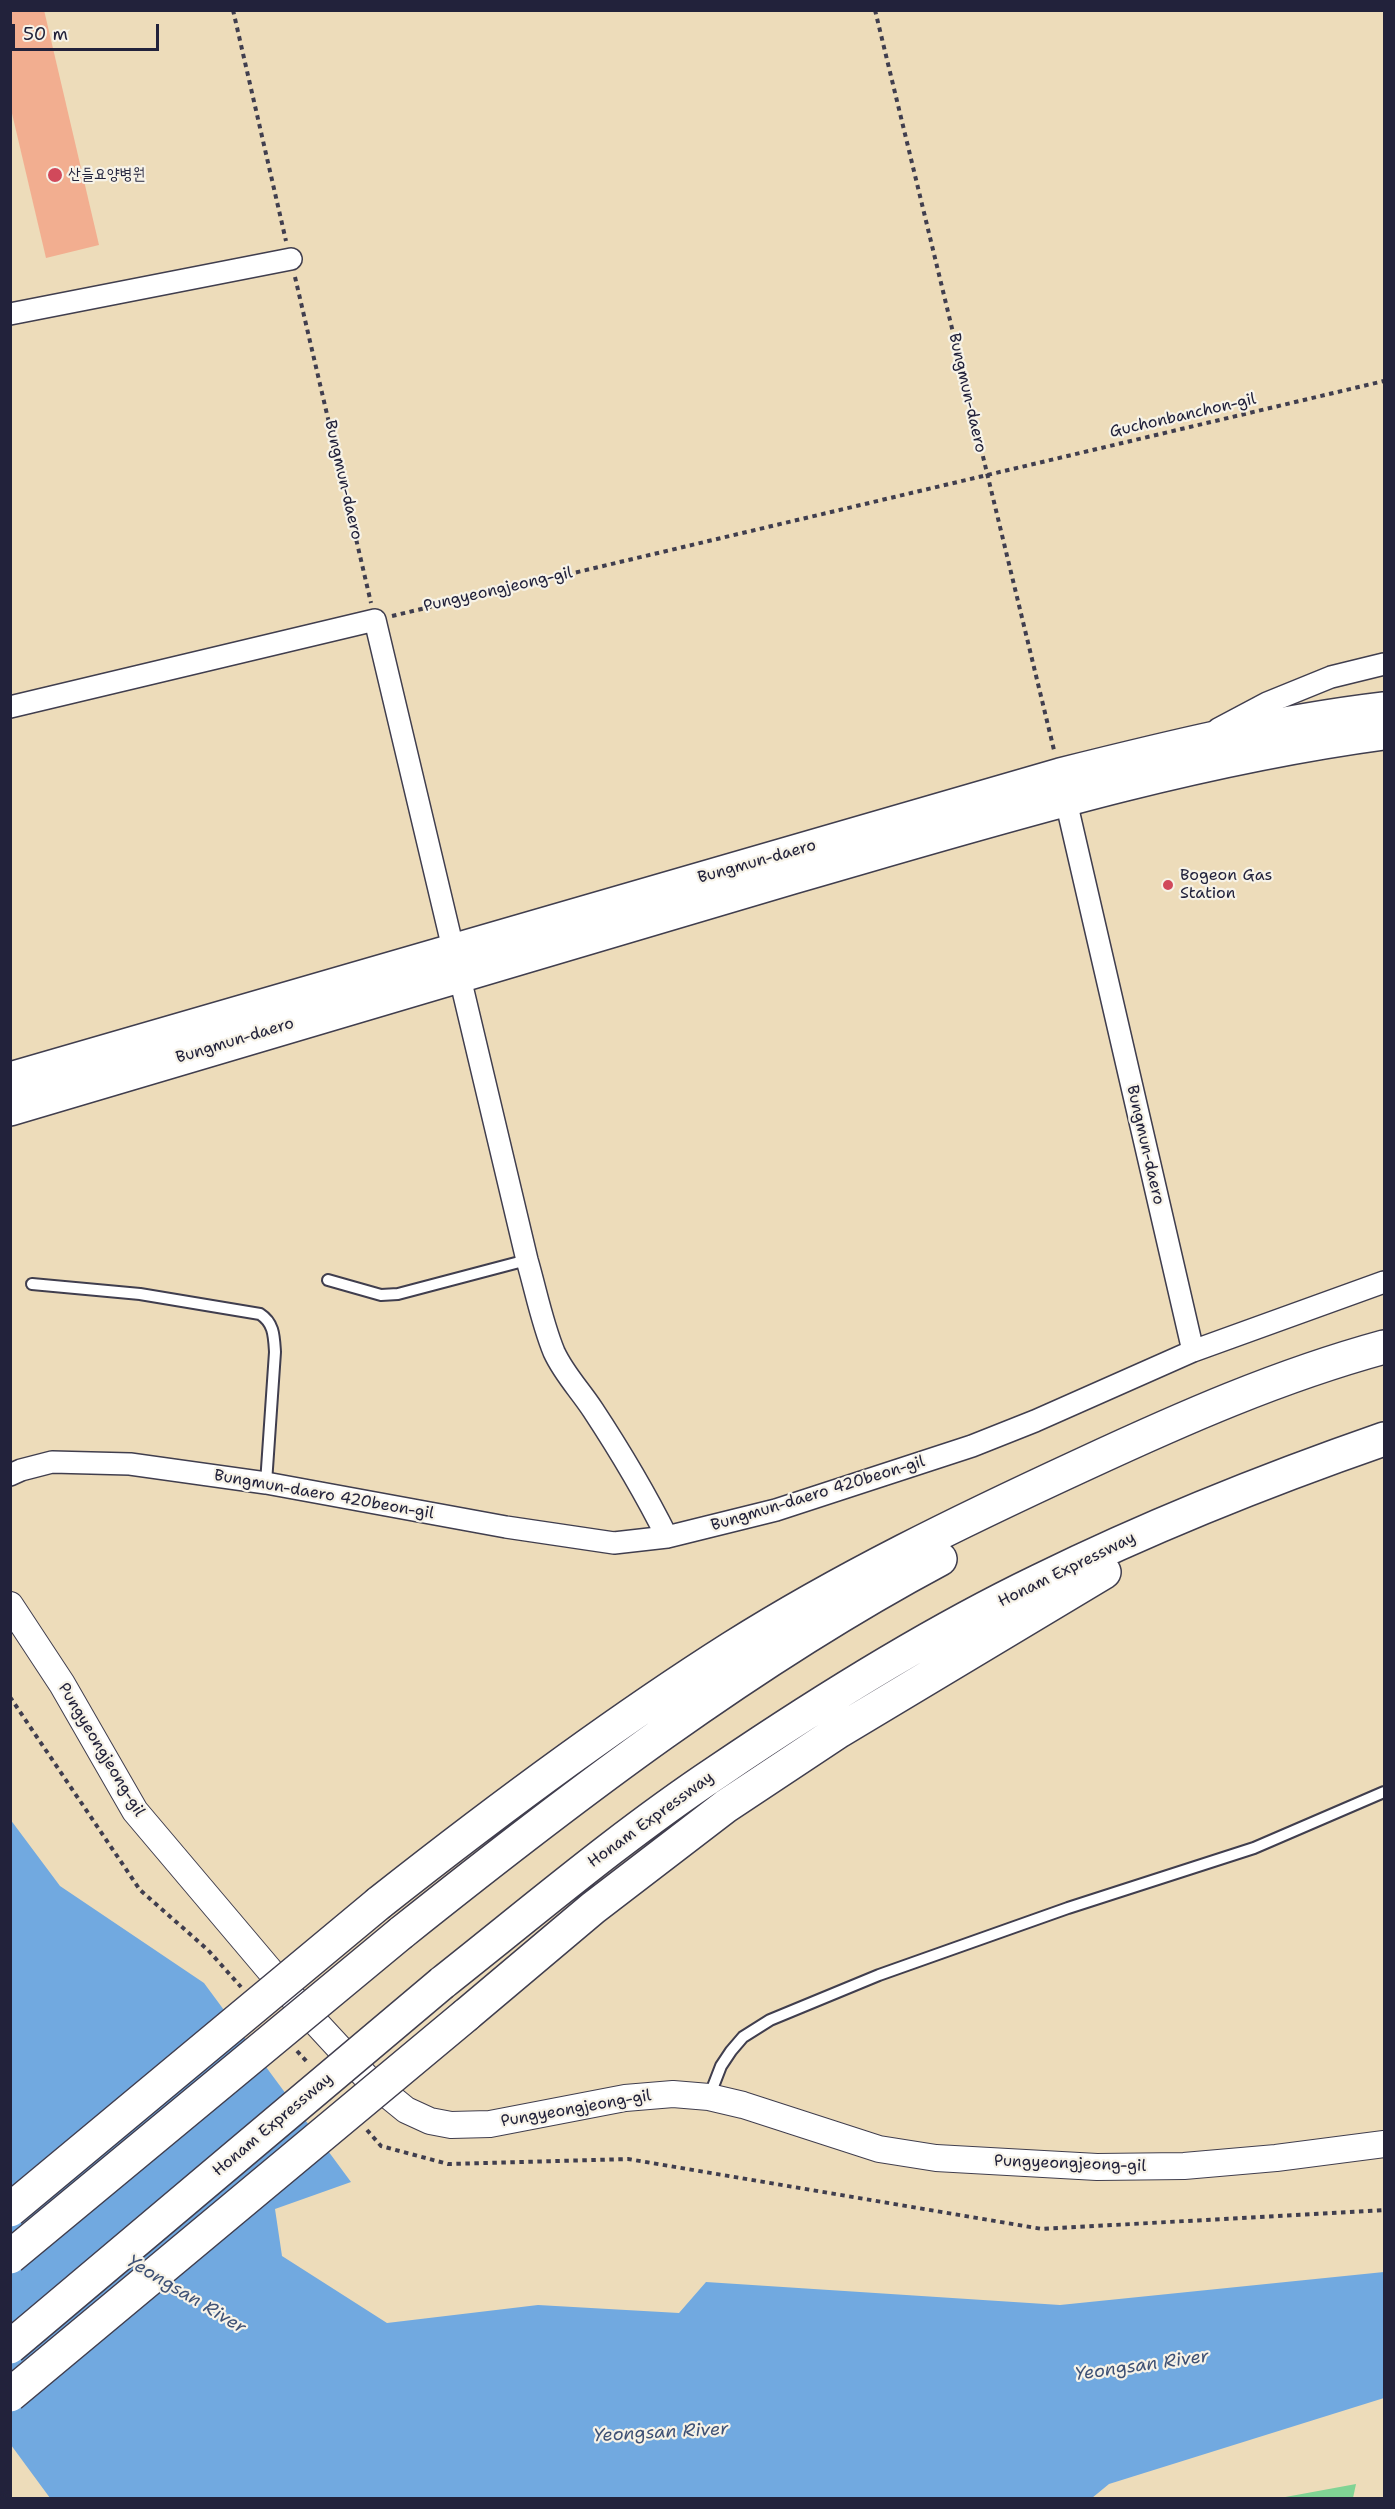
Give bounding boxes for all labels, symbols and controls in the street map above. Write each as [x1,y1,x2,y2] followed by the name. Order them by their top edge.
[15,12,162,50] scale bar
[23,22,68,46] text: 50 m
[68,165,145,185] place label: 산들요양병원
[46,166,64,184] marker: 산들요양병원
[944,331,990,455] street label: Bungmun-daero
[1108,390,1258,442] street label: Guchonbanchon-gil
[320,418,366,542] street label: Bungmun-daero
[422,563,574,617] street label: Pungyeongjeong-gil
[696,836,818,888] street label: Bungmun-daero
[1180,866,1273,904] place label: Bogeon Gas Station
[1161,878,1175,892] marker: Bogeon Gas Station
[174,1014,296,1068] street label: Bungmun-daero
[1122,1083,1168,1207] street label: Bungmun-daero
[709,1452,927,1536] street label: Bungmun-daero 420beon-gil
[213,1466,435,1524] street label: Bungmun-daero 420beon-gil
[995,1528,1139,1612] street label: Honam Expressway
[54,1680,148,1820] street label: Pungyeongjeong-gil
[584,1768,718,1872] street label: Honam Expressway
[209,2069,337,2181] street label: Honam Expressway
[499,2086,653,2132] street label: Pungyeongjeong-gil
[993,2152,1147,2176] street label: Pungyeongjeong-gil
[123,2251,249,2339] water label: Yeongsan River
[1074,2346,1210,2386] water label: Yeongsan River
[593,2419,729,2447] water label: Yeongsan River

